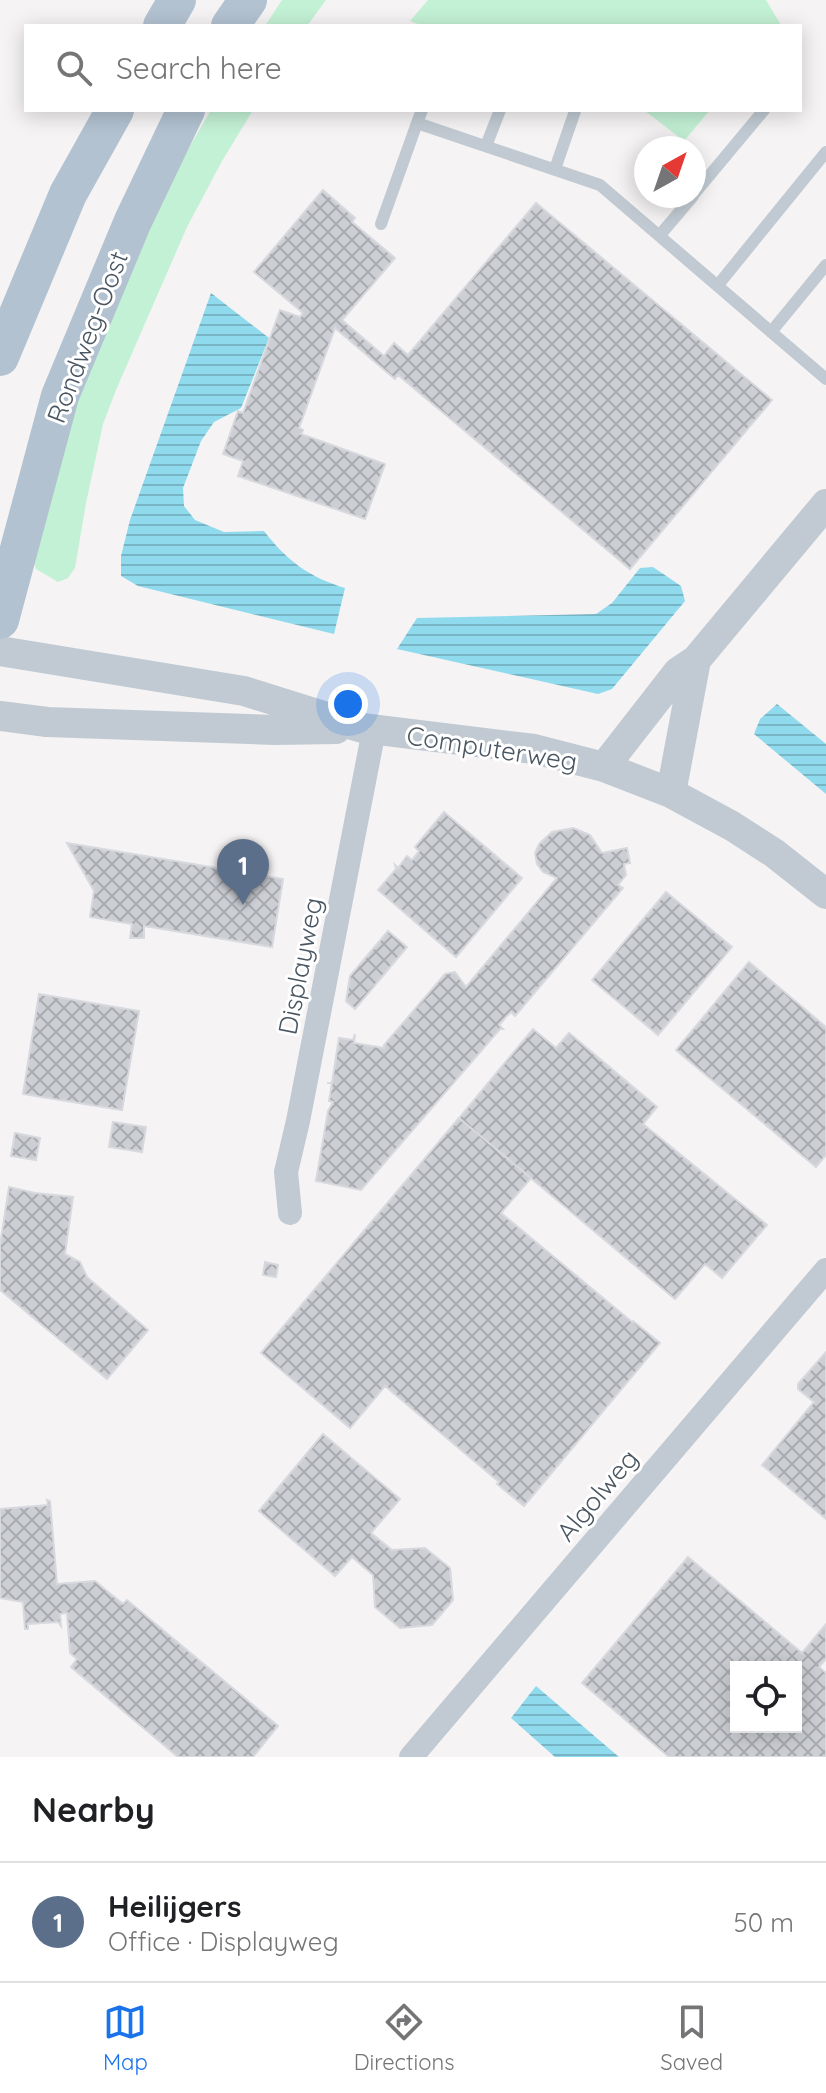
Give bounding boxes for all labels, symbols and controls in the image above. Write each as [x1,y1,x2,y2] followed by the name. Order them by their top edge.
[24,24,802,112] search box
[52,46,96,90] icon: search
[116,49,282,87] text: Search here
[634,136,706,208] north arrow
[39,247,135,427] street label: Rondweg-Oost
[328,684,368,724] your location
[404,718,580,778] street label: Computerweg
[217,839,269,905] pin: 1
[271,895,329,1037] street label: Displayweg
[549,1442,645,1548] street label: Algolweg
[730,1661,802,1733] map controls
[730,1661,802,1733] button: locate
[32,1788,155,1831] text: Nearby
[108,1887,242,1925] text: Heilijgers
[53,1906,63,1939] text: 1
[734,1906,794,1939] text: 50 m
[108,1925,339,1958] text: Office · Displayweg
[103,2000,148,2076] tab: Map
[354,2000,454,2076] tab: Directions
[660,2000,723,2076] tab: Saved

